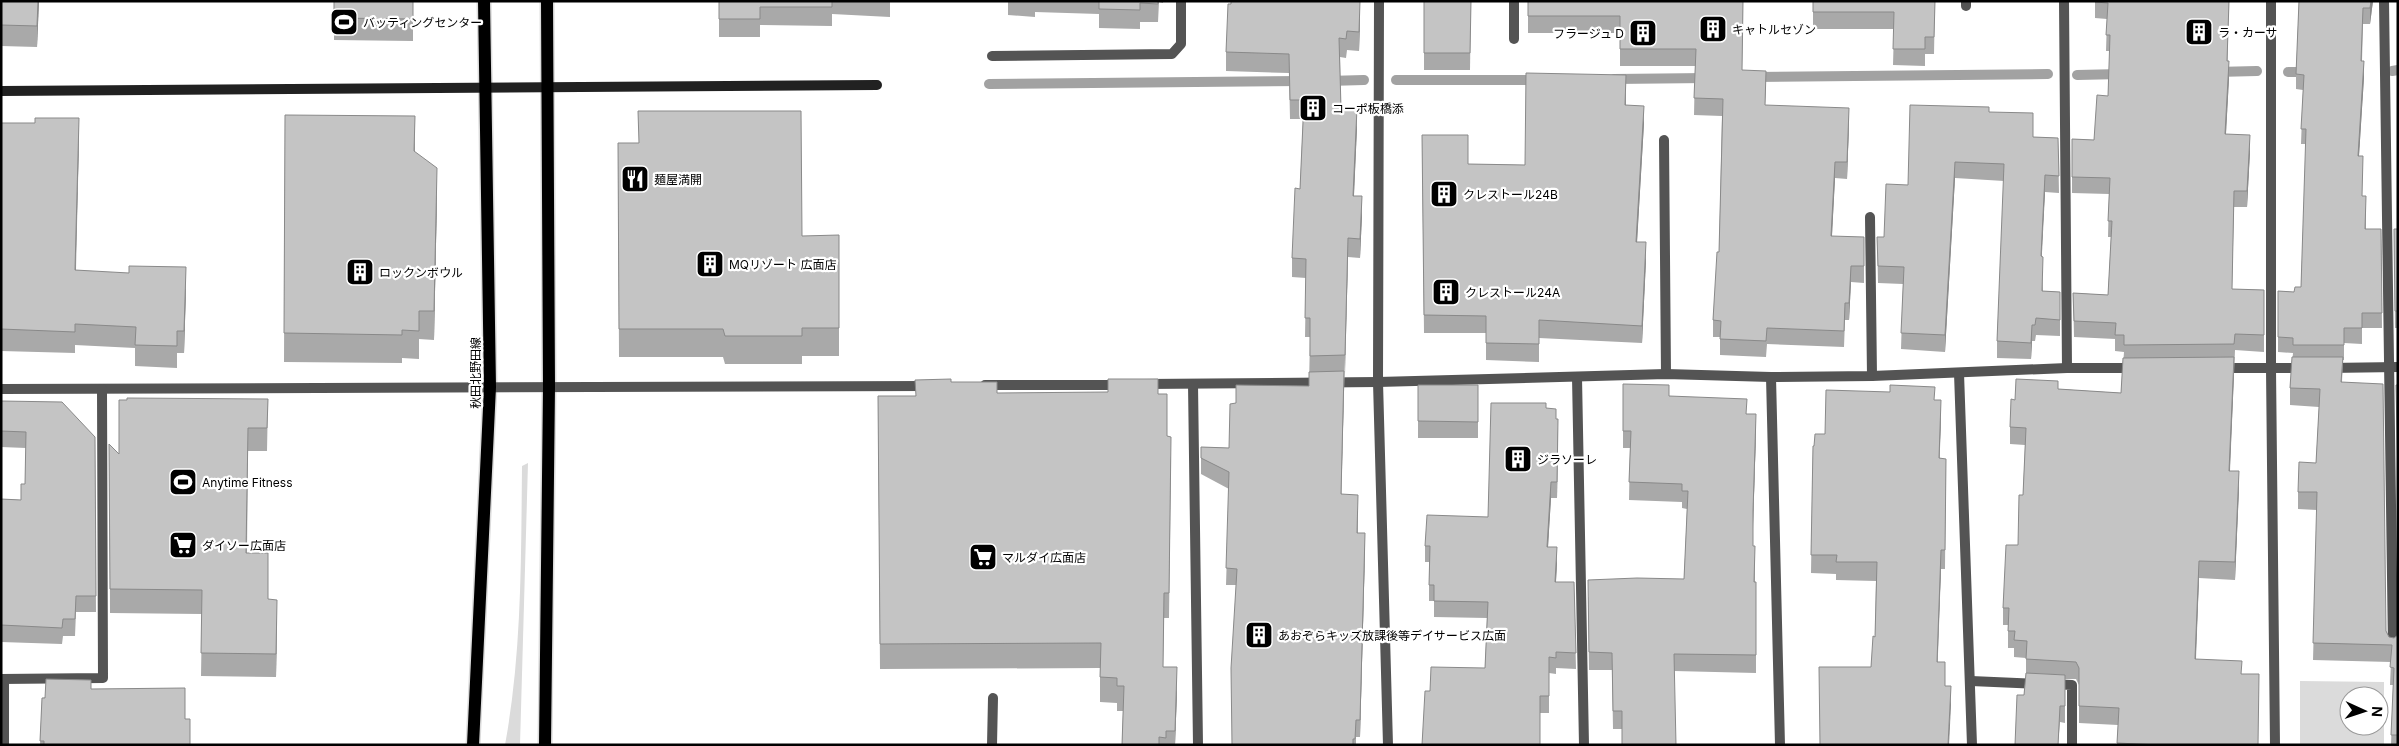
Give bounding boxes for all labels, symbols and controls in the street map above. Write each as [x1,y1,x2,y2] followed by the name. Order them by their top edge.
[329,7,359,37] sports icon: バッティングセンター
[1698,14,1728,44] building icon: キャトルセゾン
[363,15,482,30] place label: バッティングセンター
[2184,17,2214,47] building icon: ラ・カーサ
[1628,18,1658,48] building icon: フラージュ D
[1732,22,1816,37] place label: キャトルセゾン
[2218,25,2278,40] place label: ラ・カーサ
[1553,26,1624,41] place label: フラージュ D
[1298,93,1328,123] building icon: コーポ板橋添
[1332,101,1404,116] place label: コーポ板橋添
[620,164,650,194] restaurant icon: 麺屋満開
[654,172,702,187] place label: 麺屋満開
[1429,179,1459,209] building icon: クレストール24B
[1463,187,1558,202] place label: クレストール24B
[695,249,725,279] building icon: MQリゾート 広面店
[345,257,375,287] building icon: ロックンボウル
[729,257,836,272] place label: MQリゾート 広面店
[379,265,463,280] place label: ロックンボウル
[1431,277,1461,307] building icon: クレストール24A
[1465,285,1560,300] place label: クレストール24A
[468,337,483,409] street label: 秋田北野田線
[1503,444,1533,474] building icon: ジラソーレ
[1537,452,1597,467] place label: ジラソーレ
[168,467,198,497] sports icon: Anytime Fitness
[202,475,293,490] place label: Anytime Fitness
[168,530,198,560] supermarket icon: ダイソー広面店
[202,538,286,553] place label: ダイソー広面店
[968,542,998,572] supermarket icon: マルダイ広面店
[1002,550,1086,565] place label: マルダイ広面店
[1244,620,1274,650] building icon: あおぞらキッズ放課後等デイサービス広面
[1278,628,1506,643] place label: あおぞらキッズ放課後等デイサービス広面
[2339,686,2389,736] north arrow
[2369,706,2386,717] text: N

